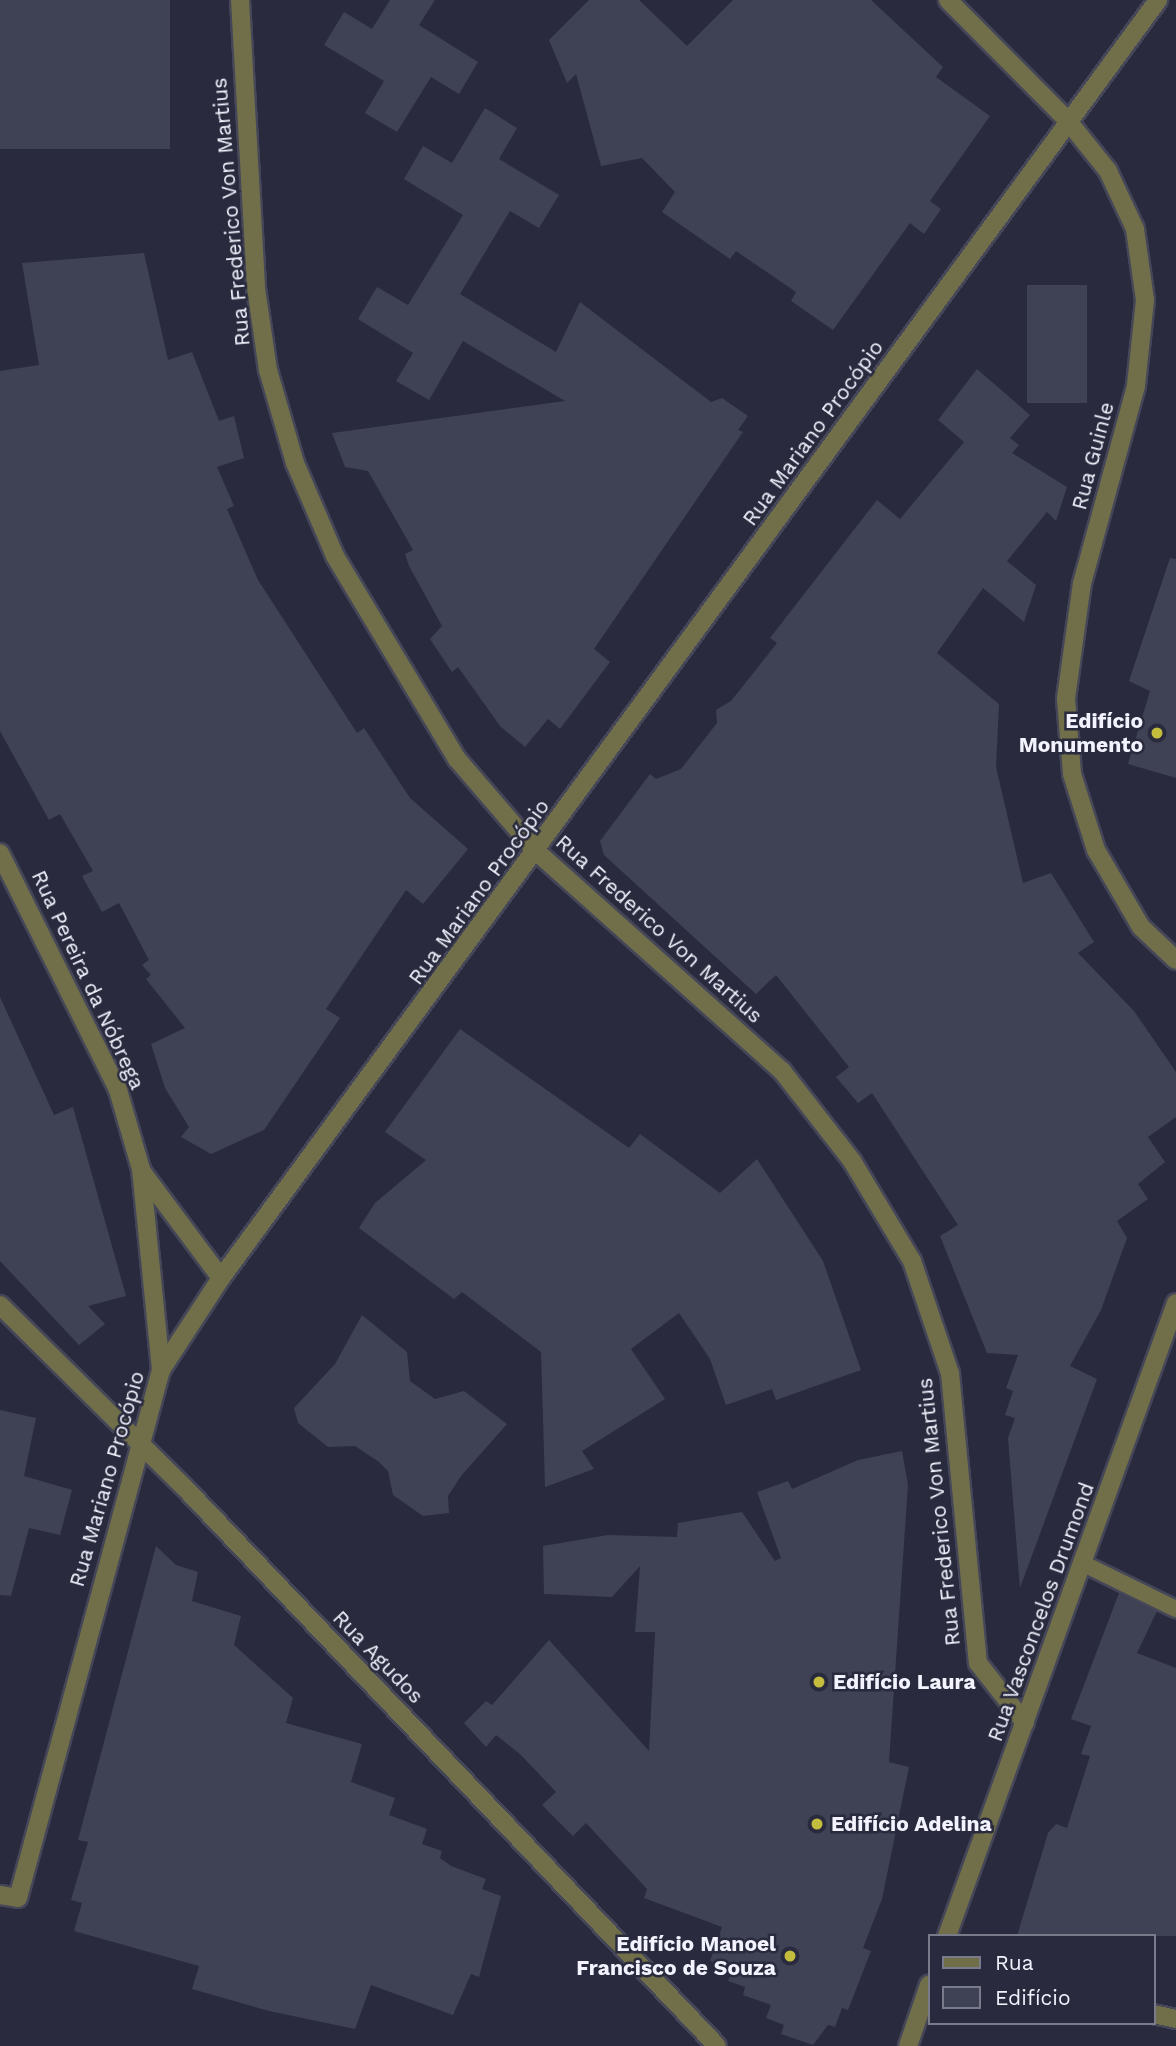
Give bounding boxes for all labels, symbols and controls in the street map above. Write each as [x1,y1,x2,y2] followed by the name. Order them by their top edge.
[207,76,255,348] street label: Rua Frederico Von Martius
[737,335,889,531] street label: Rua Mariano Procópio
[1066,399,1120,513] street label: Rua Guinle
[1019,708,1143,758] place label: Edifício Monumento
[1149,725,1165,741] marker: Edifício Monumento
[403,794,555,990] street label: Rua Mariano Procópio
[550,829,768,1029] street label: Rua Frederico Von Martius
[26,866,150,1094] street label: Rua Pereira da Nóbrega
[64,1368,150,1590] street label: Rua Mariano Procópio
[912,1376,966,1648] street label: Rua Frederico Von Martius
[982,1479,1100,1745] street label: Rua Vasconcelos Drumond
[327,1605,429,1709] street label: Rua Agudos
[833,1669,976,1695] place label: Edifício Laura
[811,1674,827,1690] marker: Edifício Laura
[831,1811,992,1837] place label: Edifício Adelina
[809,1816,825,1832] marker: Edifício Adelina
[576,1931,776,1981] place label: Edifício Manoel Francisco de Souza
[928,1934,1155,2025] legend
[782,1948,798,1964] marker: Edifício Manoel Francisco de Souza
[995,1950,1034,1975] text: Rua
[995,1985,1071,2010] text: Edifício

